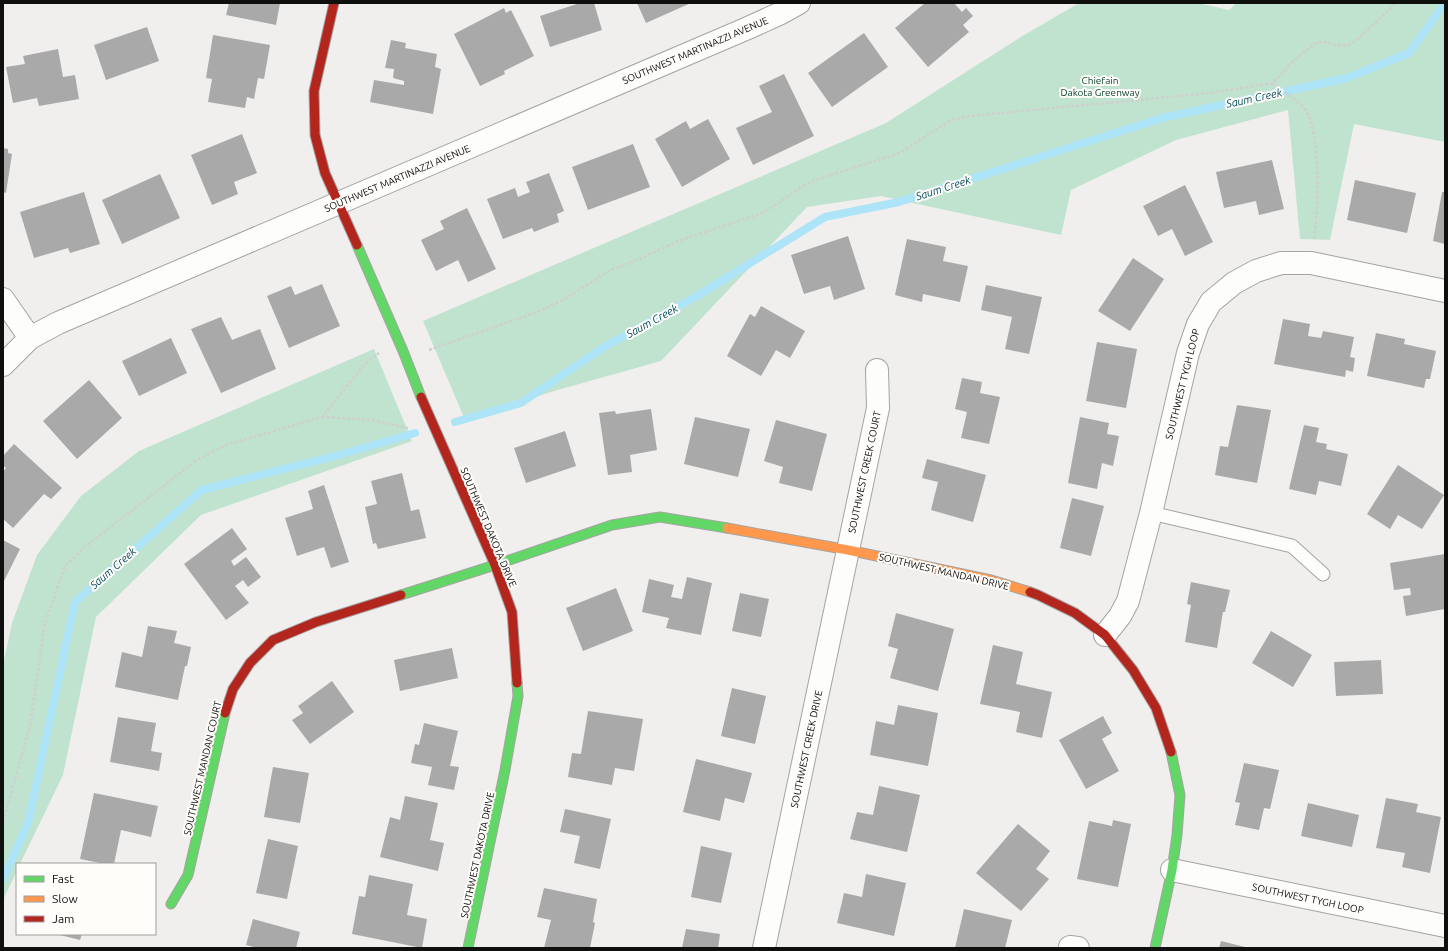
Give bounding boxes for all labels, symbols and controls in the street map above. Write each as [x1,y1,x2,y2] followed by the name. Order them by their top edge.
[621,15,770,86] street label: SOUTHWEST MARTINAZZI AVENUE
[1060,75,1140,98] park label: Chiefain Dakota Greenway
[1224,86,1283,110] water label: Saum Creek
[323,143,472,214] street label: SOUTHWEST MARTINAZZI AVENUE
[913,173,972,203] water label: Saum Creek
[623,302,680,341] water label: Saum Creek
[1163,328,1202,441] street label: SOUTHWEST TYGH LOOP
[846,410,883,534] street label: SOUTHWEST CREEK COURT
[458,466,519,589] street label: SOUTHWEST DAKOTA DRIVE
[87,545,139,592] water label: Saum Creek
[878,551,1010,592] street label: SOUTHWEST MANDAN DRIVE
[789,689,824,809] street label: SOUTHWEST CREEK DRIVE
[182,699,223,837] street label: SOUTHWEST MANDAN COURT
[459,791,496,919] street label: SOUTHWEST DAKOTA DRIVE
[16,863,156,935] legend
[52,872,74,885] text: Fast
[1251,881,1365,916] street label: SOUTHWEST TYGH LOOP
[52,892,78,905] text: Slow
[52,912,74,925] text: Jam

